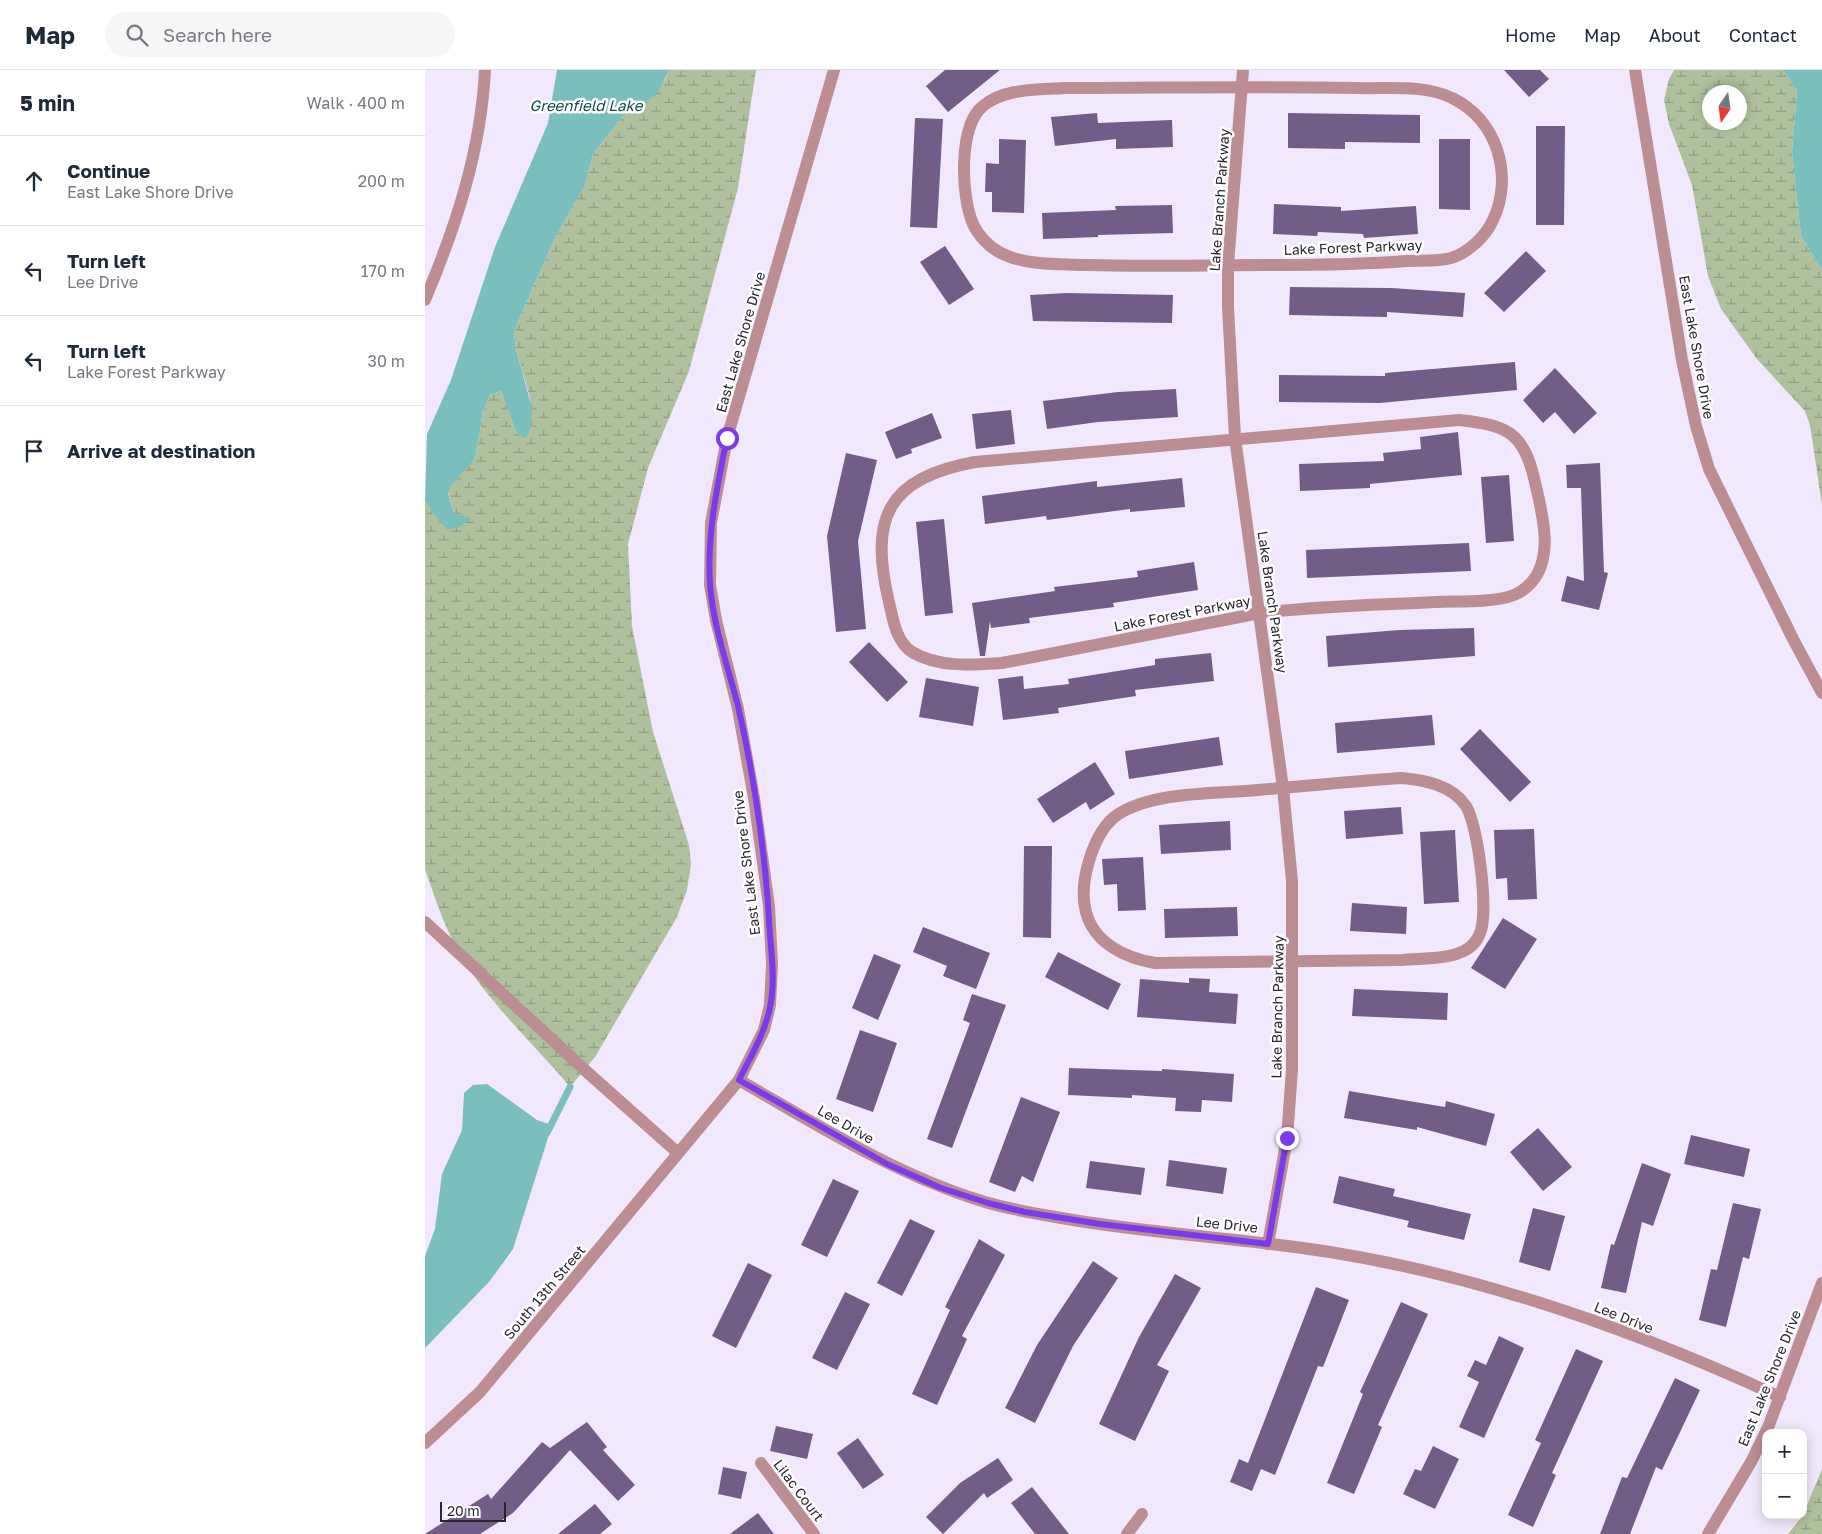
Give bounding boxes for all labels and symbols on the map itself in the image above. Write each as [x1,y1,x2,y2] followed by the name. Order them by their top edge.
[1702,85,1747,130] north arrow
[530,96,644,114] water label: Greenfield Lake
[1206,128,1232,272] street label: Lake Branch Parkway
[1283,236,1423,258] street label: Lake Forest Parkway
[712,270,768,414] street label: East Lake Shore Drive
[1676,274,1718,420] street label: East Lake Shore Drive
[716,427,739,450] route start
[1255,530,1291,674] street label: Lake Branch Parkway
[1112,591,1252,635] street label: Lake Forest Parkway
[729,790,763,936] street label: East Lake Shore Drive
[1267,935,1287,1079] street label: Lake Branch Parkway
[815,1101,877,1147] street label: Lee Drive
[1276,1127,1299,1150] route end
[1195,1212,1259,1236] street label: Lee Drive
[500,1241,588,1343] street label: South 13th Street
[1592,1297,1656,1337] street label: Lee Drive
[1734,1307,1804,1449] street label: East Lake Shore Drive
[770,1456,828,1524] street label: Lilac Court
[440,1499,506,1522] scale bar

